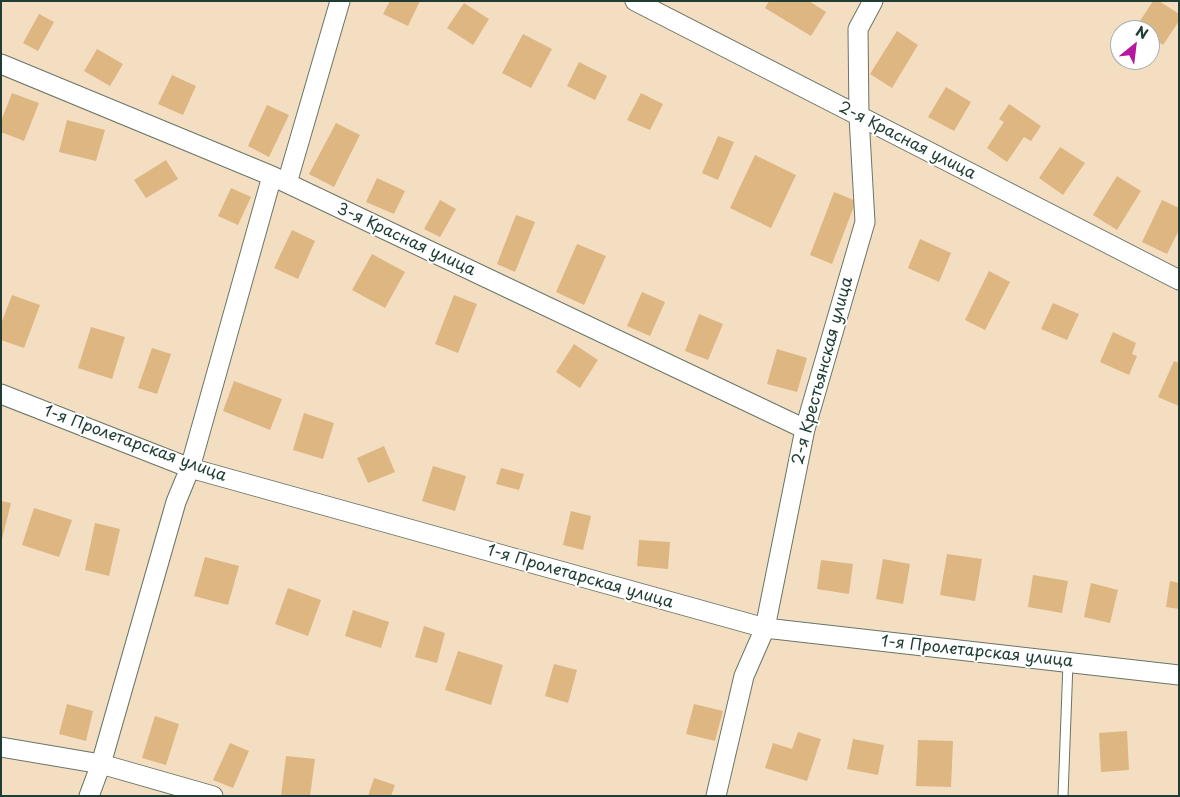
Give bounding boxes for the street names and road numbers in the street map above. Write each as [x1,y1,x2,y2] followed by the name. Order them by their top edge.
[835,98,979,184] street label: 2-я Красная улица
[334,199,478,281] street label: 3-я Красная улица
[789,275,857,467] street label: 2-я Крестьянская улица
[41,402,229,486] street label: 1-я Пролетарская улица
[485,541,675,613] street label: 1-я Пролетарская улица
[880,632,1074,672] street label: 1-я Пролетарская улица

